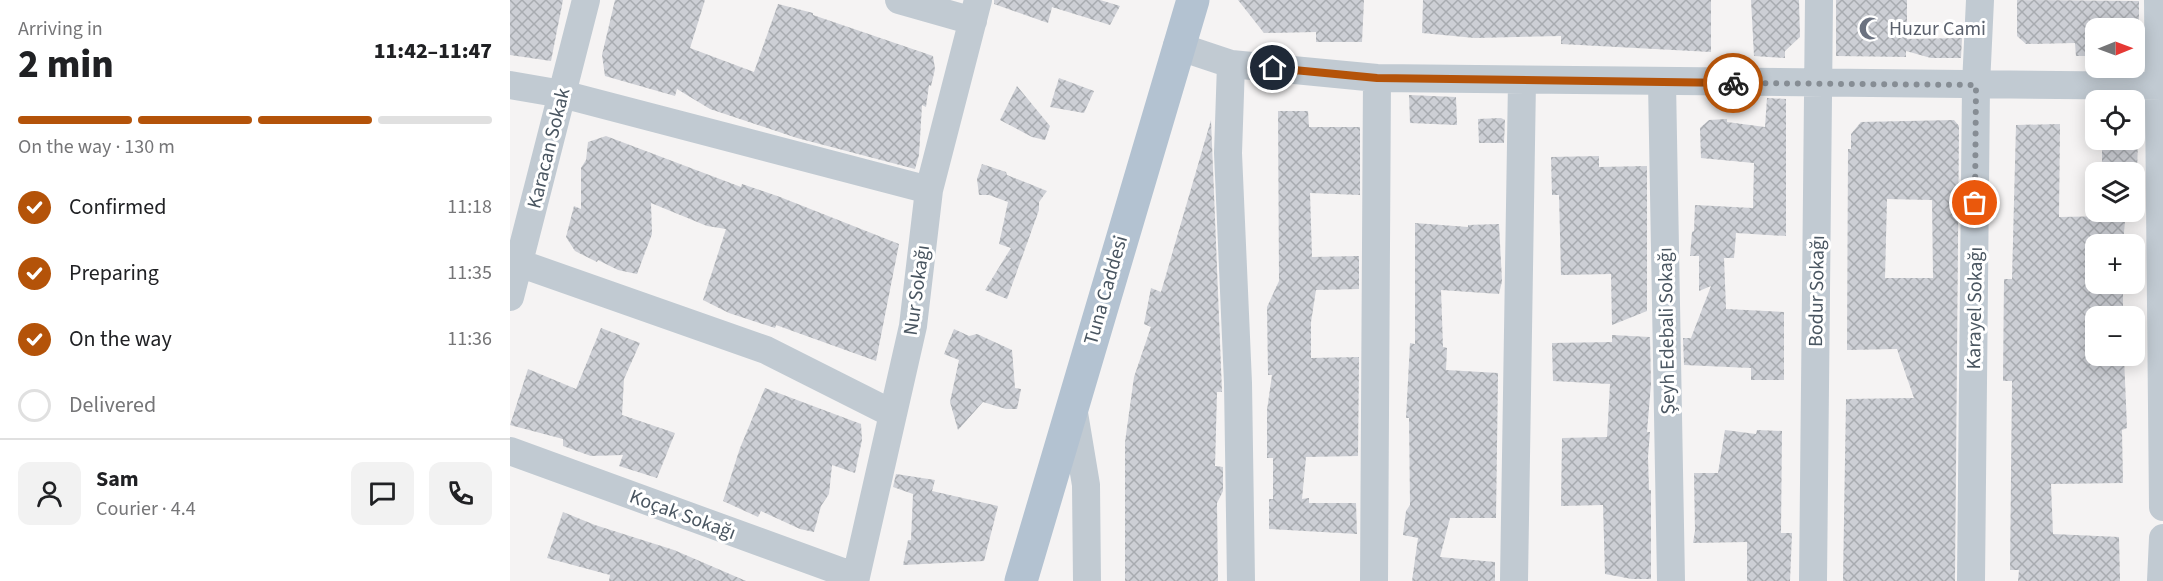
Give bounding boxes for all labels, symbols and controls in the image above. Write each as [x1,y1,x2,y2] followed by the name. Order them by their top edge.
[18,15,103,43] text: Arriving in
[1858,15,1884,41] mosque icon: Huzur Cami
[1889,15,1986,43] place label: Huzur Cami
[2085,18,2145,78] north arrow
[2085,18,2145,366] map controls
[374,35,492,67] text: 11:42–11:47
[18,37,114,93] text: 2 min
[1247,42,1298,93] pin
[1256,51,1289,84] icon: home
[1703,53,1763,113] courier
[1717,67,1750,100] icon: bike
[520,85,577,211] street label: Karacan Sokak
[2085,90,2145,150] button: locate
[18,133,175,161] text: On the way · 130 m
[2085,162,2145,222] button: layers
[1949,177,2000,228] pin
[1958,186,1991,219] icon: bag
[18,191,51,224] icon: check
[69,191,166,223] text: Confirmed
[447,193,492,221] text: 11:18
[1077,232,1135,348] street label: Tuna Caddesi
[2085,234,2145,294] button: +
[1802,235,1832,347] street label: Bodur Sokağı
[897,243,937,337] street label: Nur Sokağı
[1960,246,1990,370] street label: Karayel Sokağı
[1652,247,1682,415] street label: Şeyh Edebali Sokağı
[18,257,51,290] icon: check
[69,257,159,289] text: Preparing
[447,259,492,287] text: 11:35
[2085,306,2145,366] button: −
[18,323,51,356] icon: check
[69,323,172,355] text: On the way
[447,325,492,353] text: 11:36
[69,389,156,421] text: Delivered
[18,462,81,525] button: person
[351,462,414,525] button: chat
[429,462,492,525] button: phone
[96,463,139,495] text: Sam
[625,483,740,547] street label: Koçak Sokağı
[96,495,196,523] text: Courier · 4.4

